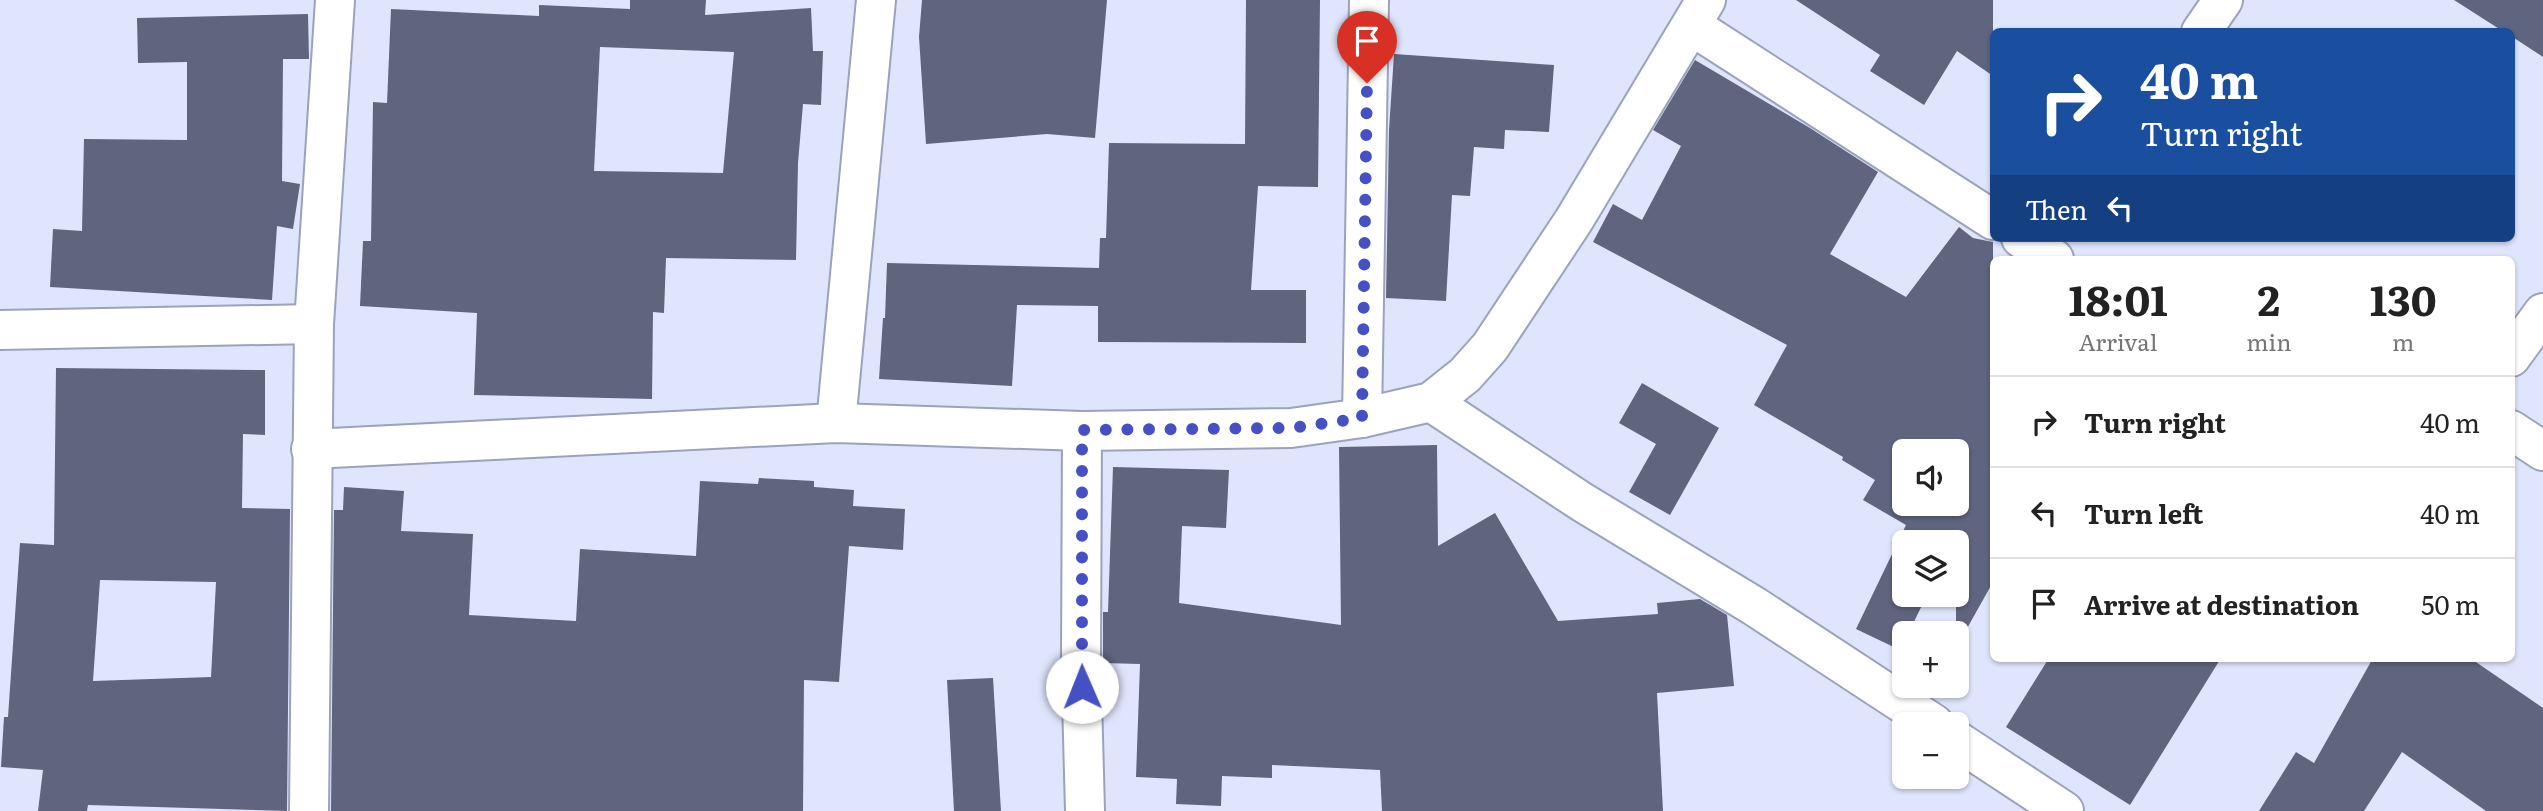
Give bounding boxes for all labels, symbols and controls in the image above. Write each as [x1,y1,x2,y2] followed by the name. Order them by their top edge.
[1337,11,1397,83] pin
[1348,22,1386,60] icon: arrive
[2140,41,2258,114] text: 40 m
[2025,56,2116,147] icon: right
[2140,108,2302,156] text: Turn right
[2025,189,2087,228] text: Then
[2101,189,2139,227] icon: left
[2068,267,2168,329] text: 18:01
[2257,267,2280,329] text: 2
[2370,267,2437,329] text: 130
[2079,324,2157,358] text: Arrival
[2246,324,2291,358] text: min
[2392,324,2414,358] text: m
[2084,402,2226,441] text: Turn right
[2420,402,2480,441] text: 40 m
[2025,403,2063,441] icon: right
[1892,439,1969,789] map controls
[1892,439,1969,516] button: sound
[2084,493,2203,532] text: Turn left
[2420,493,2480,532] text: 40 m
[2025,494,2063,532] icon: left
[1892,530,1969,607] button: layers
[2084,584,2359,623] text: Arrive at destination
[2421,584,2480,623] text: 50 m
[2025,585,2063,623] icon: arrive
[1892,621,1969,698] button: +
[1045,650,1119,724] position arrow
[1892,712,1969,789] button: −

